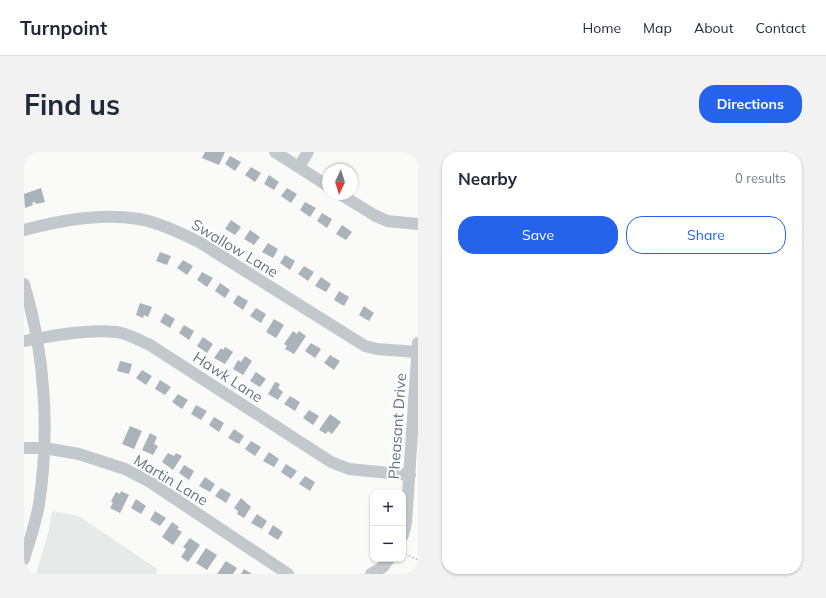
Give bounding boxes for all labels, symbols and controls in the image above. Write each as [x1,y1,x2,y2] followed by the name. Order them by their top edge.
[20,16,107,40] text: Turnpoint
[582,19,621,37] text: Home
[643,19,672,37] text: Map
[694,19,734,37] text: About
[756,19,806,37] text: Contact
[699,85,802,123] button: Directions
[24,87,120,122] text: Find us
[322,164,358,200] north arrow
[458,168,517,189] text: Nearby
[735,170,786,186] text: 0 results
[188,215,282,281] street label: Swallow Lane
[458,216,618,254] button: Save
[626,216,786,254] button: Share
[190,347,266,407] street label: Hawk Lane
[384,372,410,480] street label: Pheasant Drive
[130,450,212,510] street label: Martin Lane
[370,490,406,562] map controls
[370,490,406,526] button: +
[370,526,406,562] button: −

